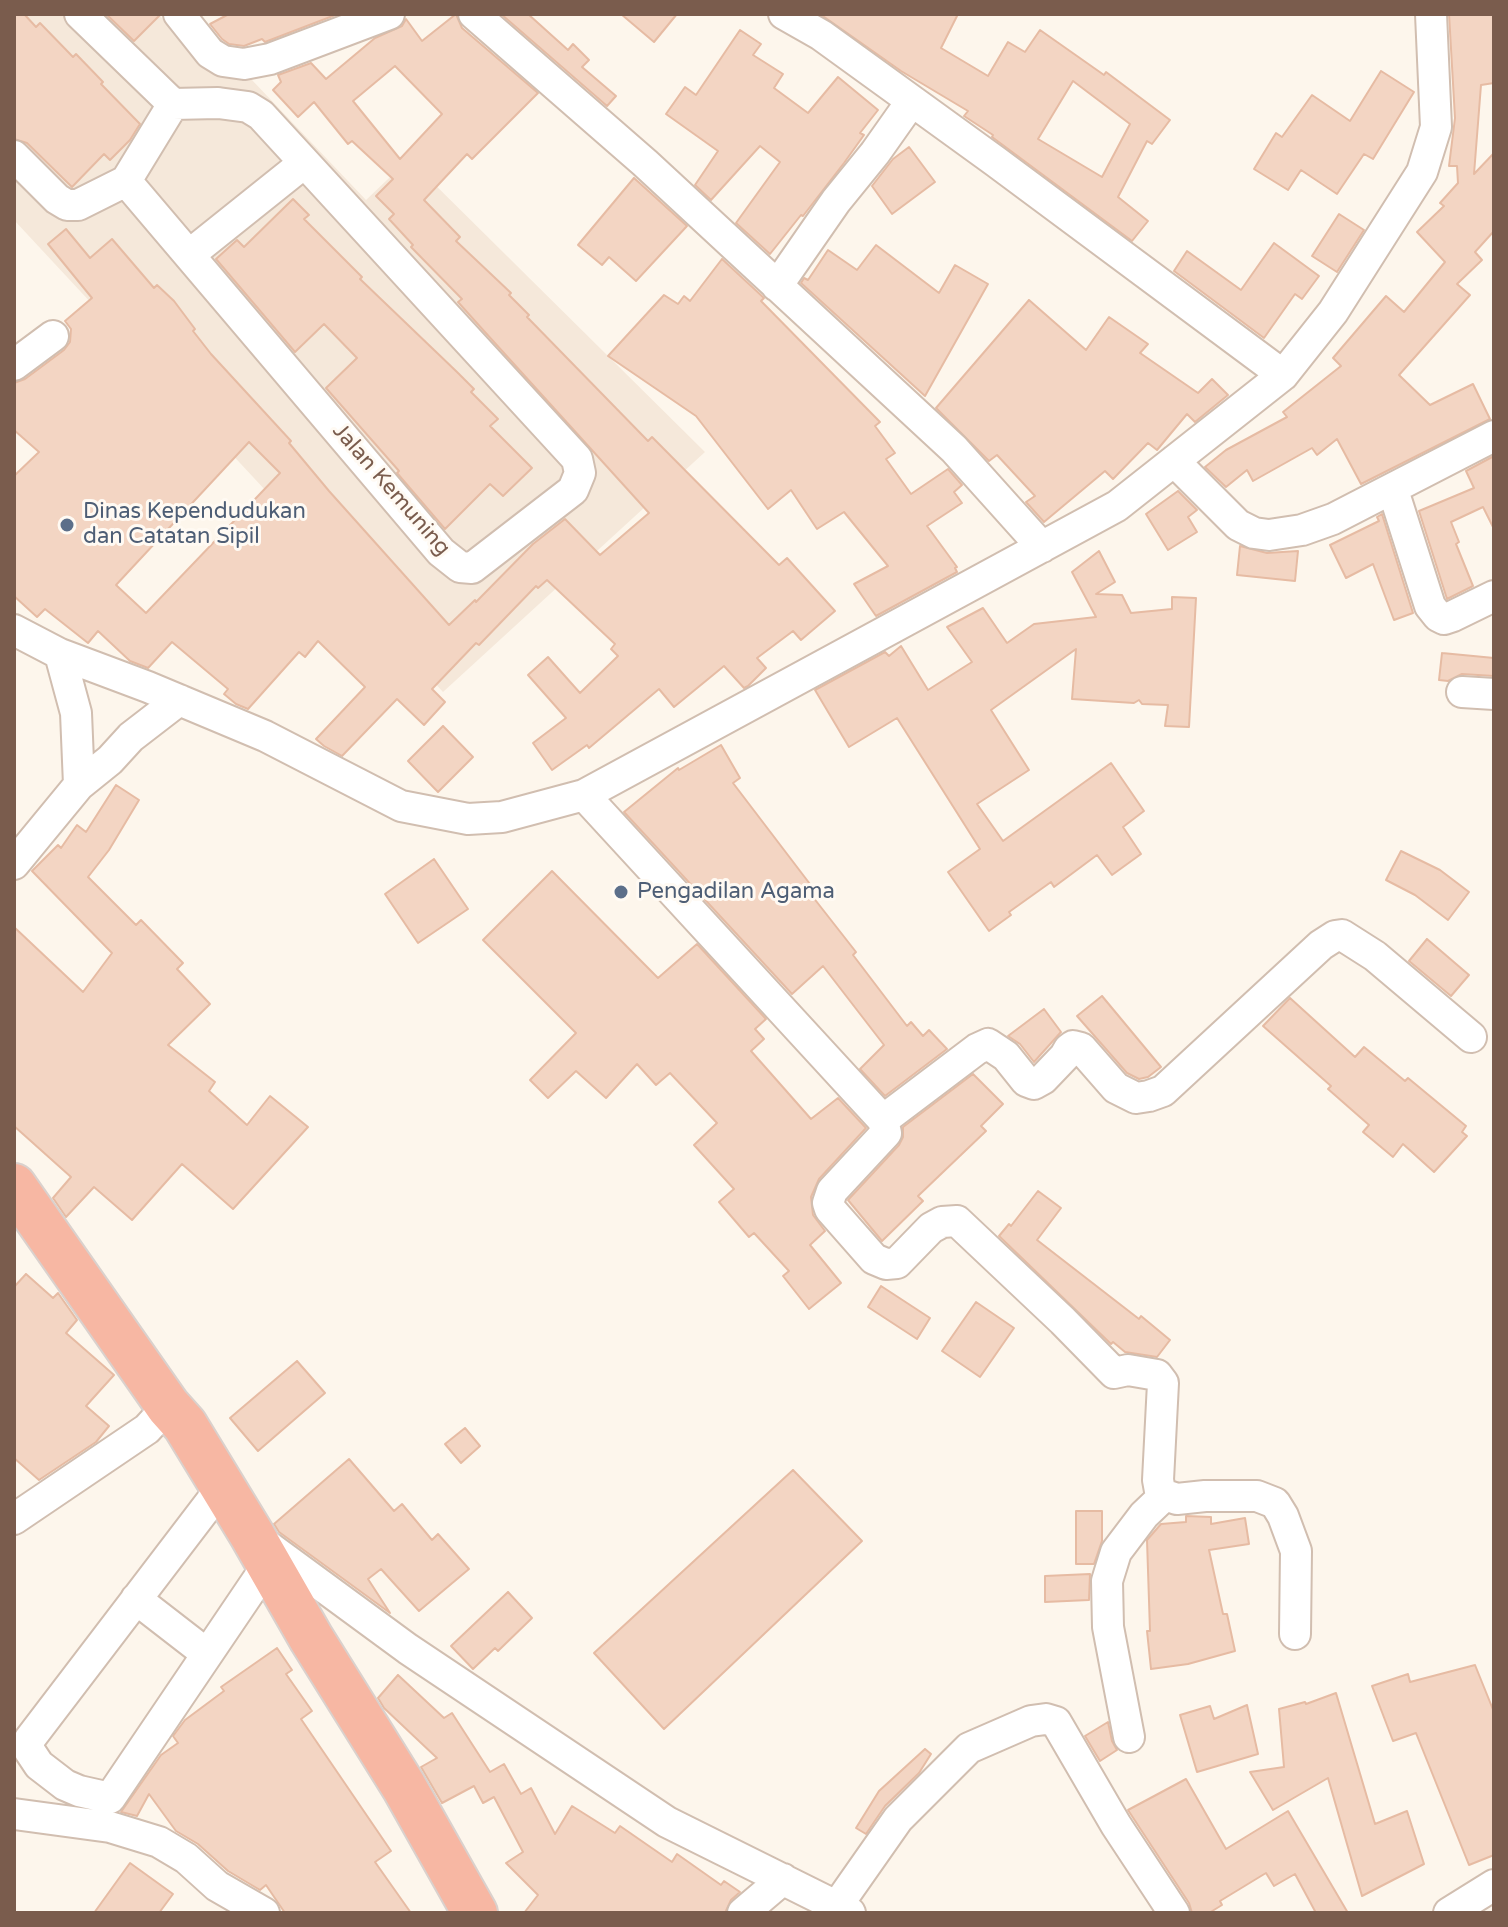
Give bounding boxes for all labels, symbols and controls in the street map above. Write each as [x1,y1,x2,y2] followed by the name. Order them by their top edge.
[326,419,456,561] street label: Jalan Kemuning
[83,499,306,550] place label: Dinas Kependudukan dan Catatan Sipil
[58,516,76,534] marker: Dinas Kependudukan dan Catatan Sipil
[637,879,835,905] place label: Pengadilan Agama
[612,883,630,901] marker: Pengadilan Agama

